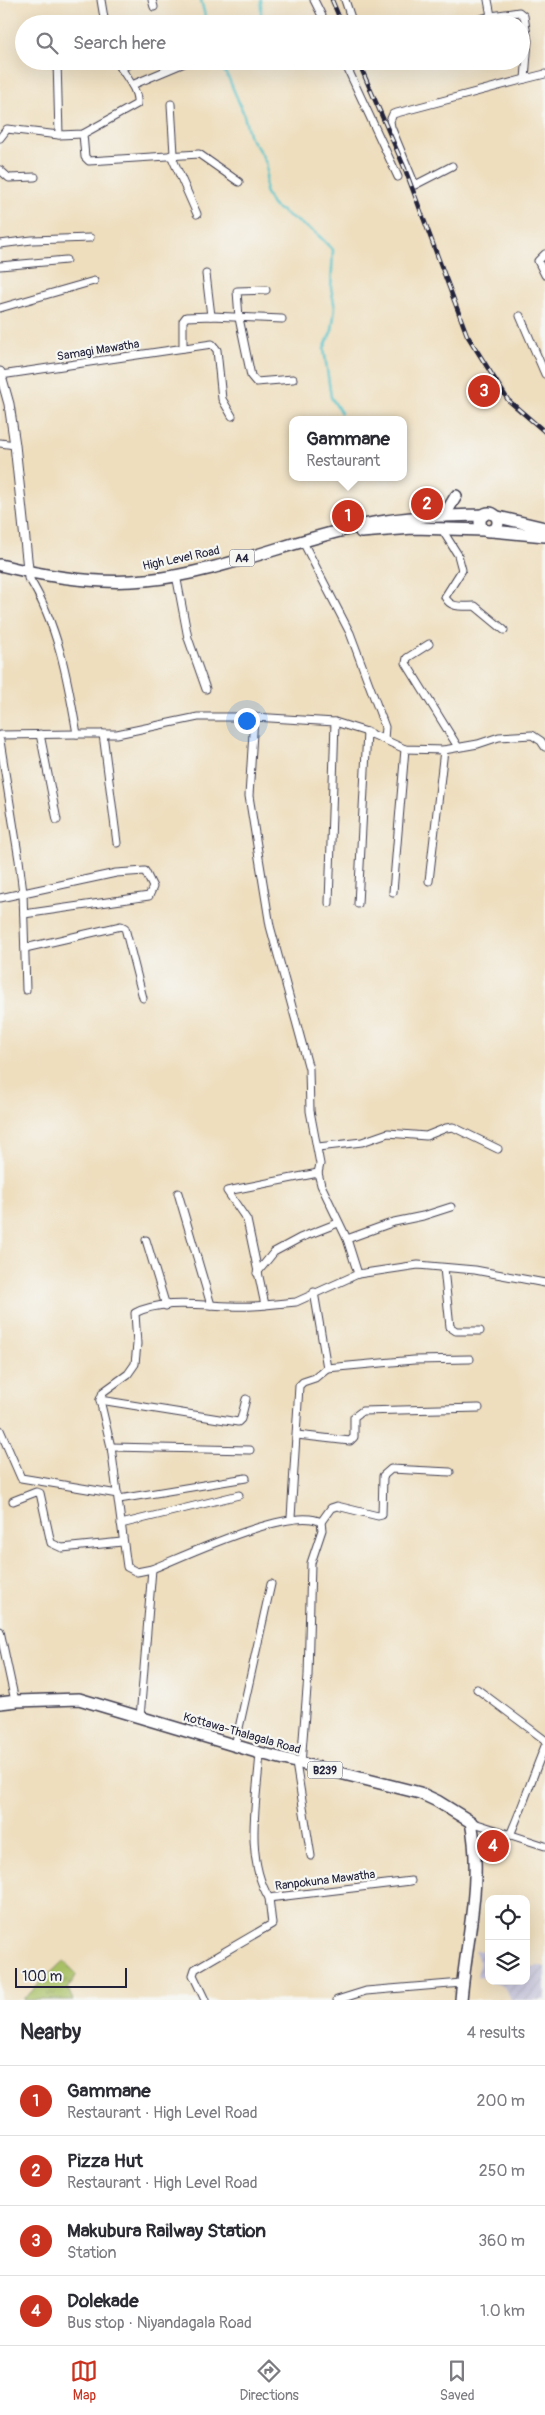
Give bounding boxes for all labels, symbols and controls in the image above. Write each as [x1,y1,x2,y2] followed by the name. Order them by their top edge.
[15,15,530,70] search box
[33,29,61,57] icon: search
[73,31,166,55] text: Search here
[56,337,141,364] street label: Samagi Mawatha
[468,372,500,410] pin: 3
[289,416,407,481] popup
[306,427,390,451] text: Gammane
[306,451,380,471] text: Restaurant
[411,485,443,523] pin: 2
[332,497,364,535] pin: 1
[141,543,221,574] street label: High Level Road
[230,550,254,566] road number: A4
[234,708,260,734] your location
[181,1710,302,1757] street label: Kottawa-Thalagala Road
[308,1762,342,1778] road number: B239
[477,1827,509,1865] pin: 4
[274,1867,376,1894] street label: Ranpokuna Mawatha
[485,1895,530,1985] map controls
[485,1895,530,1940] button: locate
[485,1940,530,1985] button: layers
[15,1965,128,1988] scale bar
[22,1968,62,1985] text: 100 m
[20,2019,81,2046] text: Nearby
[467,2023,525,2043] text: 4 results
[67,2079,151,2103] text: Gammane
[33,2091,39,2111] text: 1
[477,2091,525,2111] text: 200 m
[67,2103,258,2123] text: Restaurant · High Level Road
[67,2149,143,2173] text: Pizza Hut
[32,2161,40,2181] text: 2
[479,2161,525,2181] text: 250 m
[67,2173,258,2193] text: Restaurant · High Level Road
[67,2219,266,2243] text: Makubura Railway Station
[32,2231,40,2251] text: 3
[478,2231,525,2251] text: 360 m
[67,2243,117,2263] text: Station
[67,2289,139,2313] text: Dolekade
[31,2301,41,2321] text: 4
[480,2301,525,2321] text: 1.0 km
[67,2313,252,2333] text: Bus stop · Niyandagala Road
[70,2357,98,2404] tab: Map
[239,2357,299,2404] tab: Directions
[440,2357,475,2404] tab: Saved

